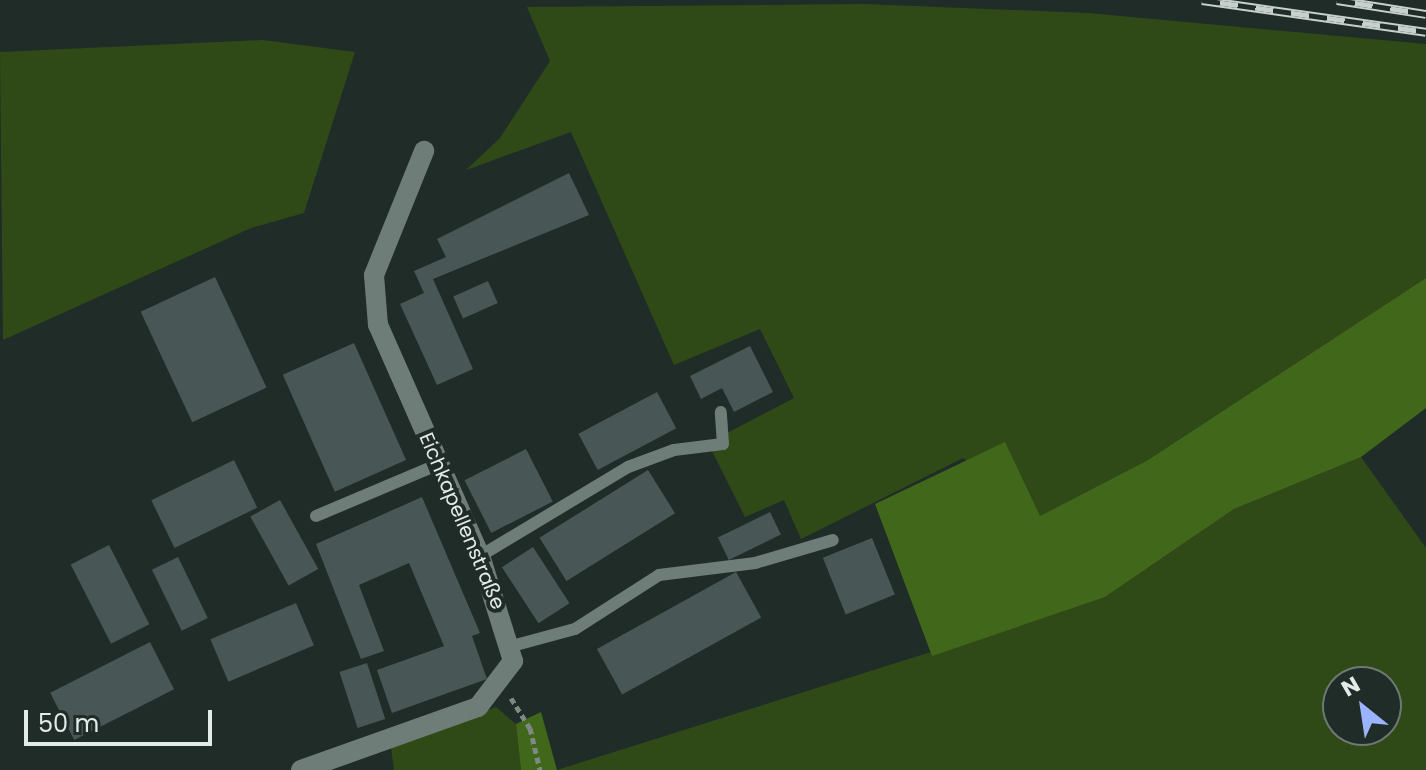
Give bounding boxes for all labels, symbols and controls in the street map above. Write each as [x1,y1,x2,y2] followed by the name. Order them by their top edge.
[414,429,510,613] street label: Eichkapellenstraße
[1322,666,1402,746] north arrow
[1336,669,1366,704] text: N
[28,694,216,744] scale bar
[38,707,99,740] text: 50 m

